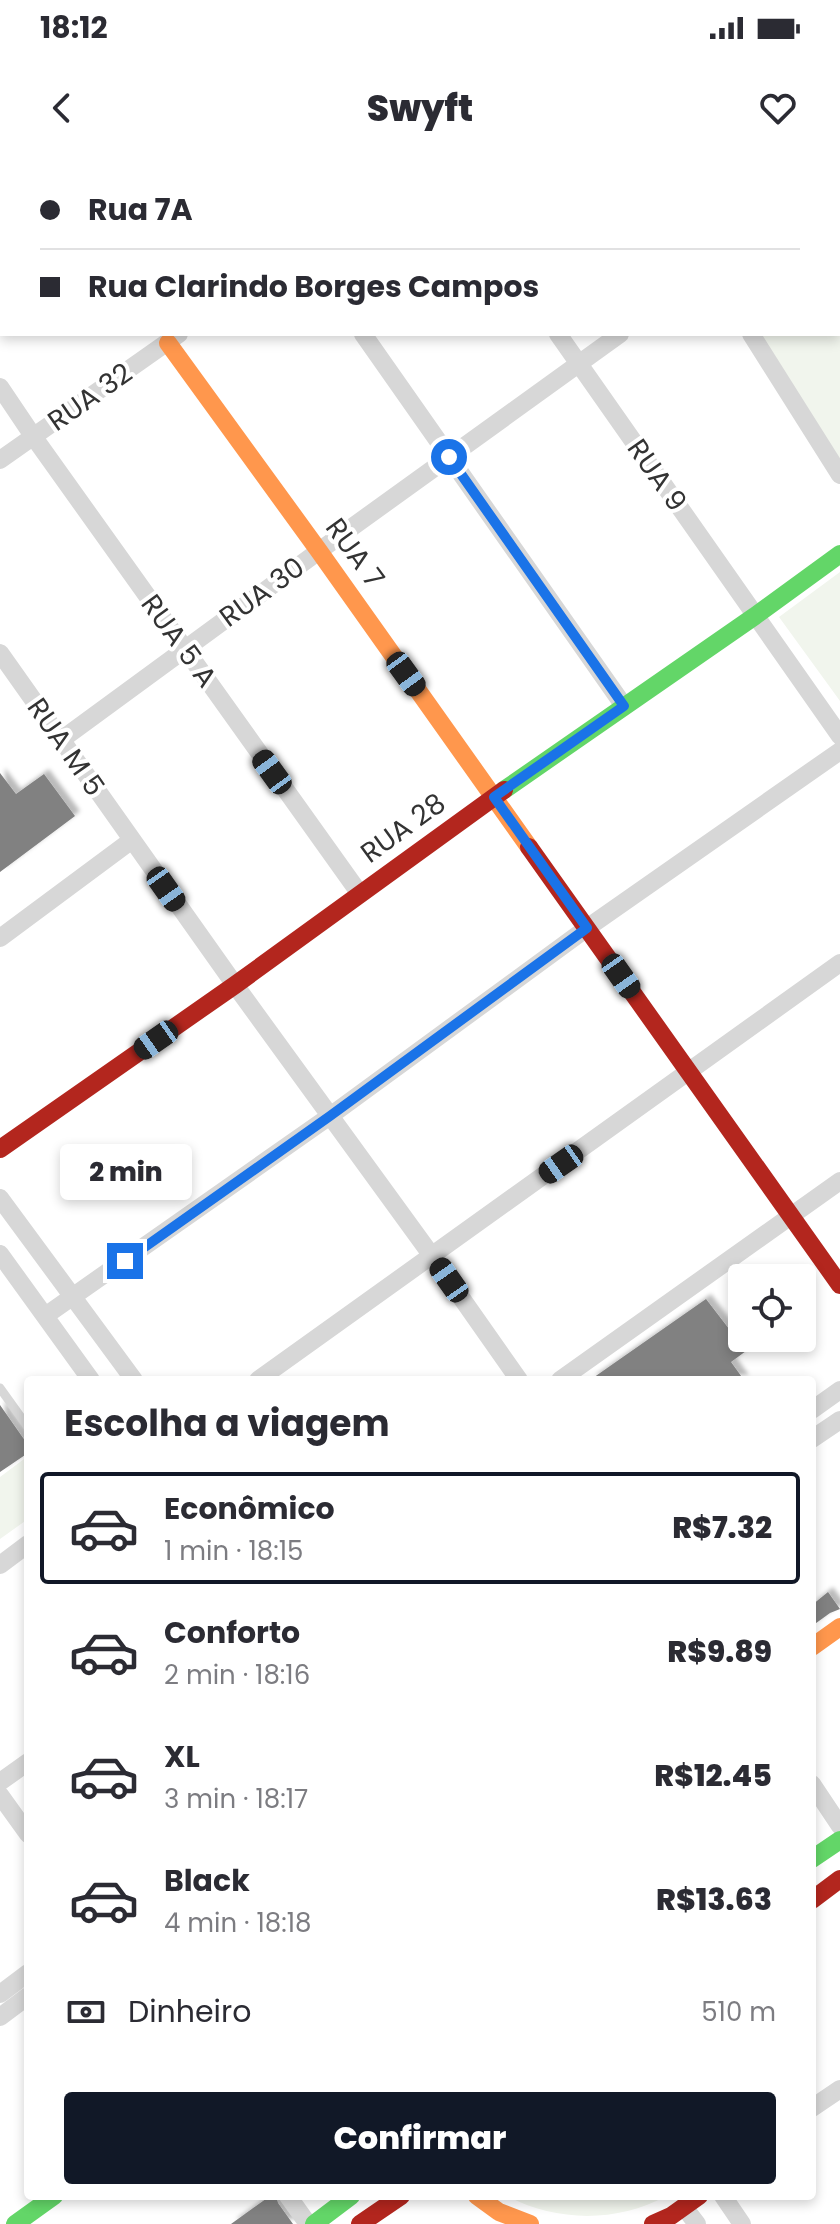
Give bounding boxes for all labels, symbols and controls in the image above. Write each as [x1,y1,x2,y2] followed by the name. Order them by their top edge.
[40,6,108,49] text: 18:12
[367,83,473,134] text: Swyft
[40,86,84,130] icon: back
[756,86,800,130] icon: heart
[88,188,193,231] text: Rua 7A
[88,265,539,308] text: Rua Clarindo Borges Campos
[40,354,140,440] street label: RUA 32
[618,431,696,519] street label: RUA 9
[431,439,467,475] route start
[316,510,394,596] street label: RUA 7
[212,548,312,636] street label: RUA 30
[132,587,226,695] street label: RUA 5 A
[382,648,430,700] car
[18,690,114,804] street label: RUA M 5
[248,746,296,798] car
[353,784,453,872] street label: RUA 28
[142,862,190,916] car
[597,949,645,1003] car
[129,1016,183,1064] car
[534,1140,588,1188] car
[59,1145,191,1201] callout: 2 min
[89,1154,163,1190] text: 2 min
[107,1243,143,1279] route end
[425,1253,473,1307] car
[728,1264,816,1352] map controls
[728,1264,816,1352] button: locate
[64,1398,390,1449] text: Escolha a viagem
[164,1487,335,1530] text: Econômico
[68,1492,140,1564] icon: car
[672,1506,772,1549] text: R$7.32
[164,1533,303,1569] text: 1 min · 18:15
[164,1611,300,1654] text: Conforto
[68,1616,140,1688] icon: car
[667,1630,772,1673] text: R$9.89
[164,1657,310,1693] text: 2 min · 18:16
[164,1735,200,1778] text: XL
[68,1740,140,1812] icon: car
[654,1754,772,1797] text: R$12.45
[164,1781,308,1817] text: 3 min · 18:17
[164,1859,250,1902] text: Black
[68,1864,140,1936] icon: car
[656,1878,772,1921] text: R$13.63
[164,1905,312,1941] text: 4 min · 18:18
[64,1990,108,2034] icon: cash
[128,1990,251,2033] text: Dinheiro
[701,1994,776,2030] text: 510 m
[64,2092,776,2184] button: Confirmar

